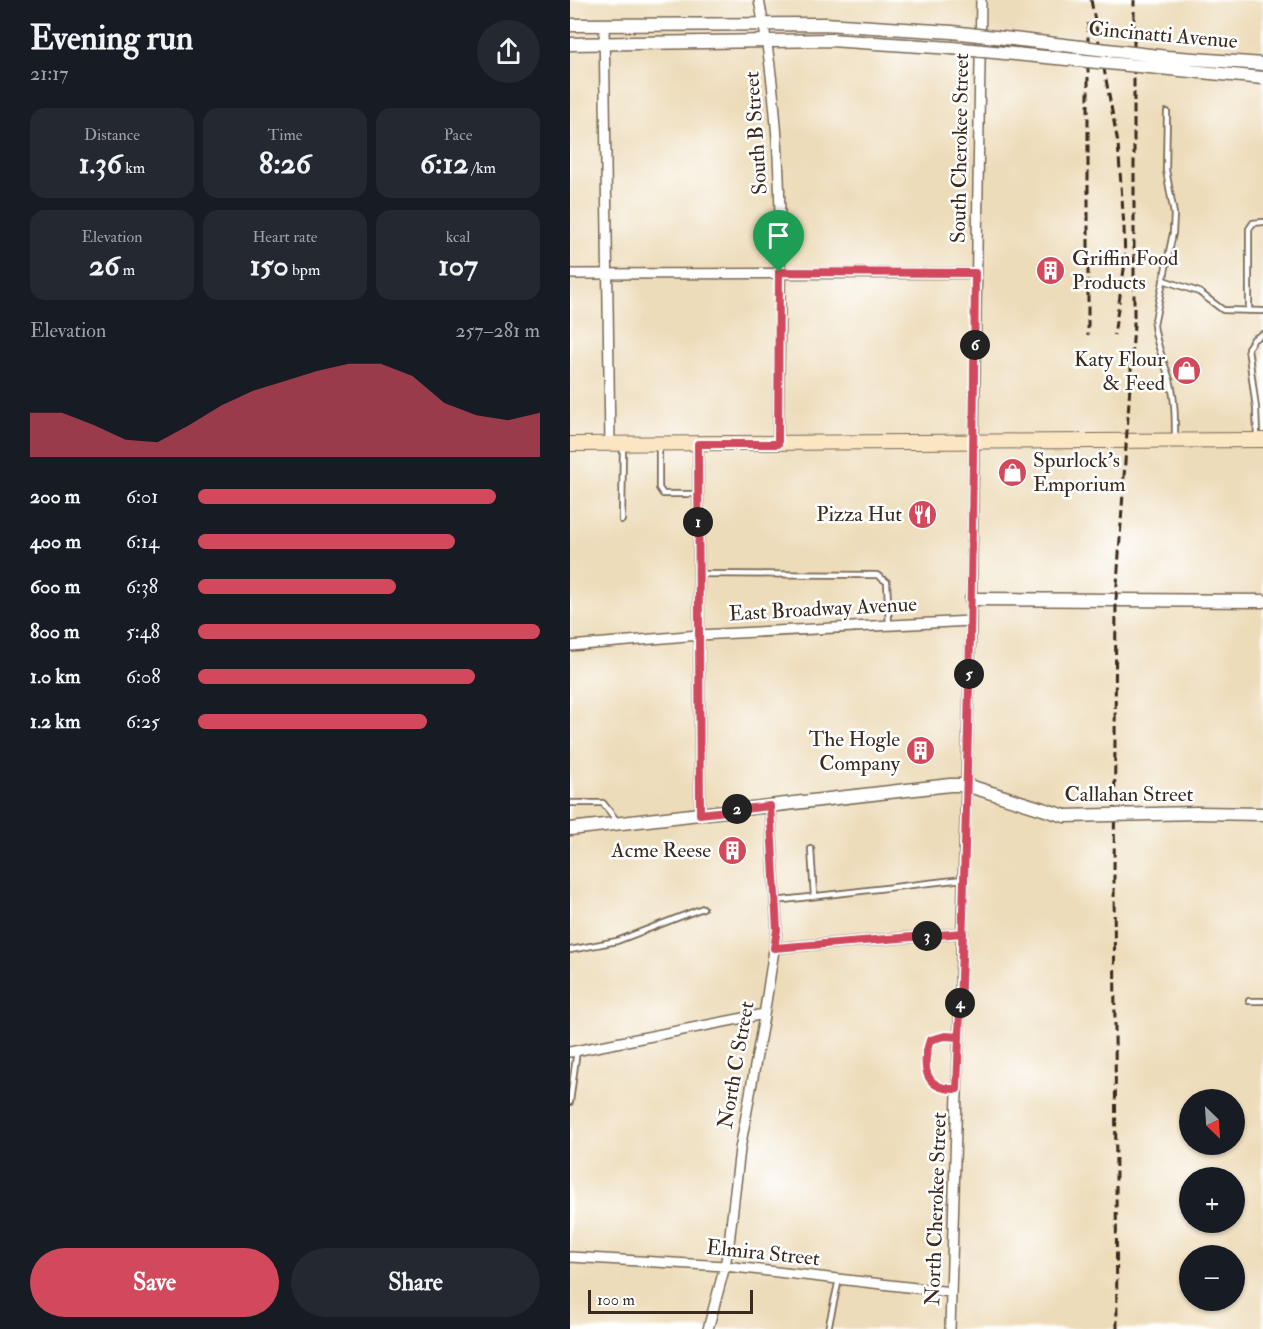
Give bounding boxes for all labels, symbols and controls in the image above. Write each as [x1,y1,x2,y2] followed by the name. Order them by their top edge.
[1087,15,1239,55] street label: Cincinatti Avenue
[30,18,193,59] text: Evening run
[477,20,540,83] button: share
[945,53,975,243] street label: South Cherokee Street
[30,61,69,86] text: 21:17
[738,70,774,196] street label: South B Street
[84,125,140,145] text: Distance
[268,125,302,145] text: Time
[444,125,472,145] text: Pace
[79,145,122,182] text: 1.36
[259,145,311,182] text: 8:26
[420,145,468,182] text: 6:12
[122,158,145,178] text: km
[468,158,496,178] text: /km
[753,210,804,272] pin
[762,219,795,252] icon: arrive
[82,227,142,247] text: Elevation
[252,227,318,247] text: Heart rate
[446,227,470,247] text: kcal
[1072,245,1179,296] place label: Griffin Food Products
[89,247,119,284] text: 26
[250,247,289,284] text: 150
[438,247,478,284] text: 107
[1035,254,1067,286] building icon: Griffin Food Products
[119,260,135,280] text: m
[289,260,320,280] text: bpm
[30,318,106,343] text: Elevation
[455,318,540,343] text: 257–281 m
[960,330,990,360] pin: 6
[971,335,979,355] text: 6
[1074,346,1166,397] place label: Katy Flour & Feed
[1170,355,1202,387] shop icon: Katy Flour & Feed
[1033,447,1126,498] place label: Spurlock's Emporium
[996,456,1028,488] shop icon: Spurlock's Emporium
[30,484,80,509] text: 200 m
[126,484,158,509] text: 6:01
[907,498,939,530] restaurant icon: Pizza Hut
[816,501,902,528] place label: Pizza Hut
[683,507,713,537] pin: 1
[695,512,701,532] text: 1
[30,529,81,554] text: 400 m
[126,529,159,554] text: 6:14
[30,574,80,599] text: 600 m
[126,574,158,599] text: 6:38
[728,591,918,627] street label: East Broadway Avenue
[30,619,80,644] text: 800 m
[126,619,160,644] text: 5:48
[954,659,984,689] pin: 5
[30,664,81,689] text: 1.0 km
[126,664,161,689] text: 6:08
[965,664,973,684] text: 5
[30,709,80,734] text: 1.2 km
[126,709,160,734] text: 6:25
[809,726,901,777] place label: The Hogle Company
[905,735,937,767] building icon: The Hogle Company
[1065,781,1194,808] street label: Callahan Street
[722,794,752,824] pin: 2
[733,799,741,819] text: 2
[716,834,748,866] building icon: Acme Reese
[610,837,711,864] place label: Acme Reese
[912,921,942,951] pin: 3
[924,926,930,946] text: 3
[945,988,975,1018] pin: 4
[956,993,964,1013] text: 4
[712,999,761,1131] street label: North C Street
[1179,1089,1245,1155] north arrow
[1179,1089,1245,1311] map controls
[919,1112,953,1306] street label: North Cherokee Street
[1179,1167,1245,1233] button: +
[705,1234,821,1272] street label: Elmira Street
[1179,1245,1245,1311] button: −
[30,1248,279,1317] button: Save
[291,1248,540,1317] button: Share
[588,1287,753,1314] scale bar
[597,1290,635,1310] text: 100 m

